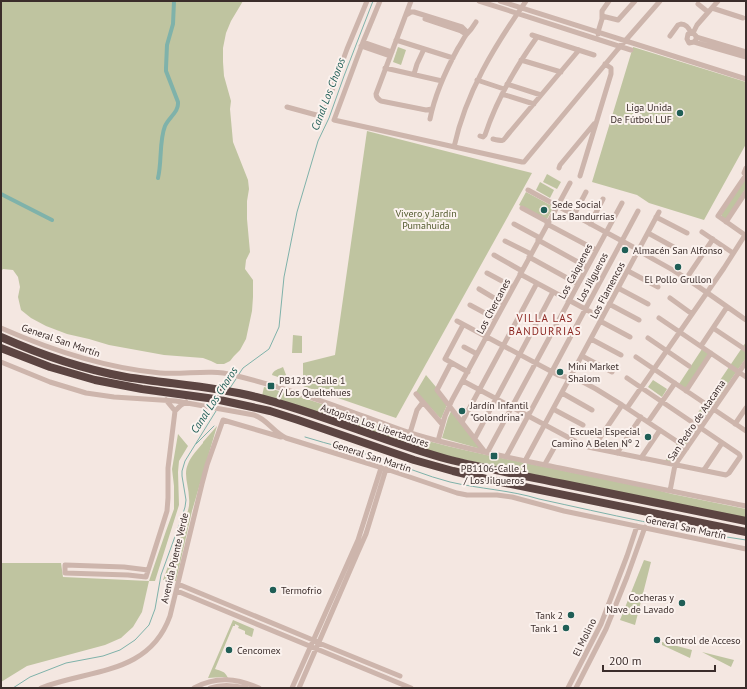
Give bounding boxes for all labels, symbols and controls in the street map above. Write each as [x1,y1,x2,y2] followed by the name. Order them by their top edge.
[308,55,348,132] water label: Canal Los Choros
[611,101,672,126] place label: Liga Unida De Fútbol LUF
[675,108,685,118] marker: Liga Unida De Fútbol LUF
[552,198,615,223] place label: Sede Social Las Bandurrias
[539,205,549,215] marker: Sede Social Las Bandurrias
[394,207,457,232] park label: Vivero y Jardín Pumahuida
[555,241,595,301] street label: Los Caiquenes
[633,244,723,257] place label: Almacén San Alfonso
[620,245,630,255] marker: Almacén San Alfonso
[574,250,611,304] street label: Los Jilgueros
[587,260,628,321] street label: Los Flamencos
[673,262,683,272] marker: El Pollo Grullon
[645,273,712,286] place label: El Pollo Grullon
[473,276,513,336] street label: Los Chercanes
[508,311,582,338] district label: VILLA LAS BANDURRIAS
[20,321,102,360] street label: General San Martín
[568,360,619,385] place label: Mini Market Shalom
[187,364,241,436] water label: Canal Los Choros
[555,367,565,377] marker: Mini Market Shalom
[278,374,351,399] place label: PB1219-Calle 1 / Los Queltehues
[664,377,728,463] street label: San Pedro de Atacama
[266,381,276,391] marker: PB1219-Calle 1 / Los Queltehues
[469,399,529,424] place label: Jardín Infantil "Golondrina"
[319,401,431,450] street label: Autopista Los Libertadores
[457,406,467,416] marker: Jardín Infantil "Golondrina"
[552,425,640,450] place label: Escuela Especial Camino A Belen Nº 2
[643,432,653,442] marker: Escuela Especial Camino A Belen Nº 2
[331,438,413,475] street label: General San Martín
[489,451,499,461] marker: PB1106-Calle 1 / Los Jilgueros
[461,462,527,487] place label: PB1106-Calle 1 / Los Jilgueros
[158,512,191,605] street label: Avenida Puente Verde
[644,513,727,542] street label: General San Martín
[281,584,322,597] place label: Termofrio
[268,585,278,595] marker: Termofrio
[606,591,674,616] place label: Cocheras y Nave de Lavado
[677,598,687,608] marker: Cocheras y Nave de Lavado
[535,609,563,622] place label: Tank 2
[566,610,576,620] marker: Tank 2
[570,616,599,658] street label: El Molino
[530,622,558,635] place label: Tank 1
[561,623,571,633] marker: Tank 1
[665,634,741,647] place label: Control de Acceso
[652,635,662,645] marker: Control de Acceso
[237,644,281,657] place label: Cencomex
[224,645,234,655] marker: Cencomex
[603,647,715,673] scale bar
[609,653,642,668] text: 200 m

